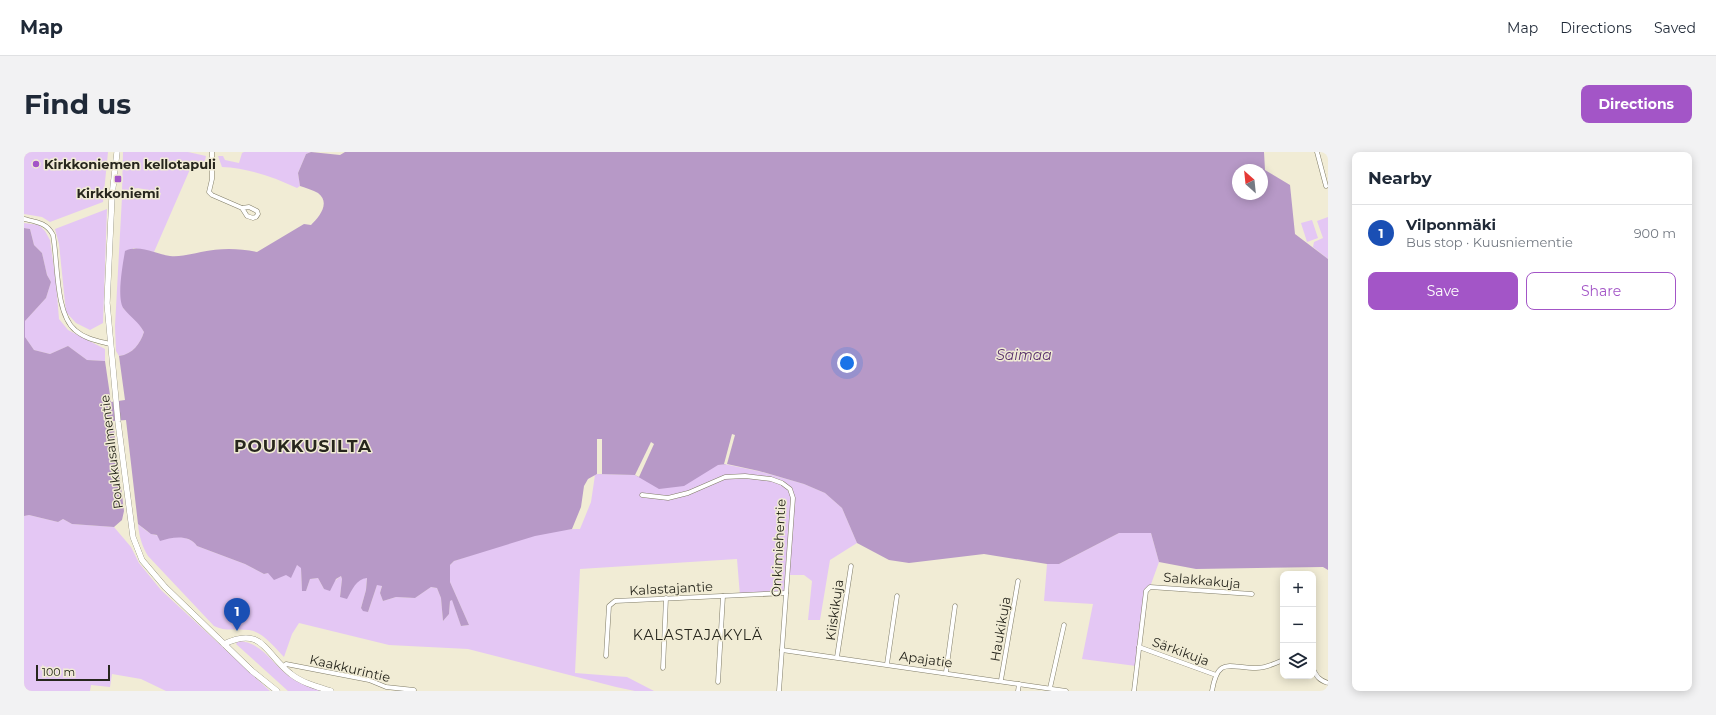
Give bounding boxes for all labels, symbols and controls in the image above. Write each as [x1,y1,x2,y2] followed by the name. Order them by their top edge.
[20,16,63,39] text: Map
[1507,19,1538,37] text: Map
[1560,19,1632,37] text: Directions
[1654,19,1696,37] text: Saved
[1581,85,1692,123] button: Directions
[24,87,131,121] text: Find us
[44,156,216,172] place label: Kirkkoniemen kellotapuli
[31,159,41,169] marker: Kirkkoniemen kellotapuli
[1232,164,1268,200] north arrow
[1368,168,1432,188] text: Nearby
[113,174,123,184] marker: Kirkkoniemi
[77,185,160,201] place label: Kirkkoniemi
[1406,215,1496,234] text: Vilponmäki
[1378,225,1384,241] text: 1
[1634,225,1676,241] text: 900 m
[1406,234,1573,250] text: Bus stop · Kuusniementie
[1368,272,1518,310] button: Save
[1526,272,1676,310] button: Share
[996,346,1052,364] water label: Saimaa
[837,353,857,373] your location
[96,394,126,510] street label: Poukkusalmentie
[234,436,372,456] district label: POUKKUSILTA
[767,498,789,597] street label: Onkimiehentie
[1163,569,1241,591] street label: Salakkakuja
[1280,571,1316,679] map controls
[1280,571,1316,607] button: +
[629,578,713,598] street label: Kalastajantie
[822,578,846,642] street label: Kiiskikuja
[986,595,1014,663] street label: Haukikuja
[224,598,250,631] pin: 1
[1280,607,1316,643] button: −
[633,626,763,644] district label: KALASTAJAKYLÄ
[1150,633,1212,669] street label: Särkikuja
[1280,643,1316,679] button: layers
[898,647,954,671] street label: Apajatie
[308,651,392,685] street label: Kaakkurintie
[36,663,110,682] scale bar
[42,665,75,679] text: 100 m

